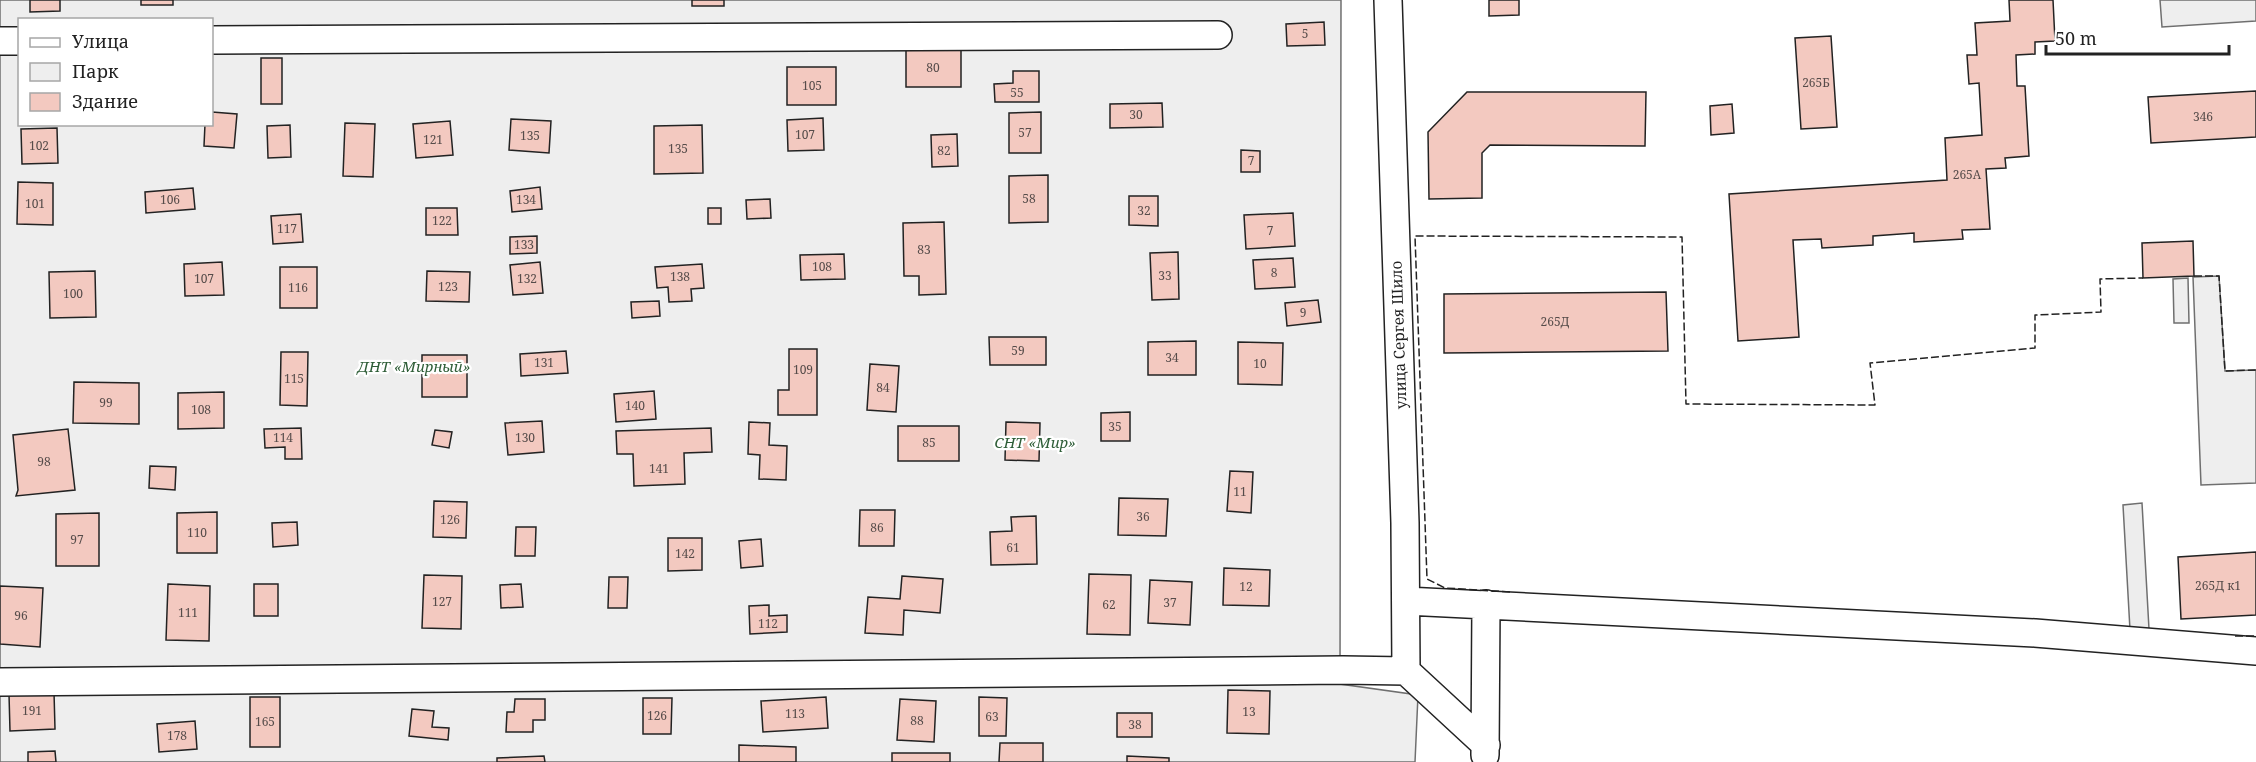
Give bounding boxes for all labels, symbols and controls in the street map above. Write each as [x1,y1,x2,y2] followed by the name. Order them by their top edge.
[18,18,213,126] legend
[2046,18,2229,56] scale bar
[1302,25,1308,42] house number: 5
[2055,26,2097,50] text: 50 m
[72,29,129,53] text: Улица
[72,59,119,83] text: Парк
[926,59,940,76] house number: 80
[1802,74,1830,91] house number: 265Б
[802,77,822,94] house number: 105
[1010,84,1024,101] house number: 55
[72,89,138,113] text: Здание
[1129,106,1143,123] house number: 30
[2193,108,2213,125] house number: 346
[1018,124,1032,141] house number: 57
[795,126,815,143] house number: 107
[520,127,540,144] house number: 135
[423,131,443,148] house number: 121
[29,137,49,154] house number: 102
[668,140,688,157] house number: 135
[937,142,951,159] house number: 82
[1248,152,1255,169] house number: 7
[1953,166,1982,183] house number: 265А
[1022,190,1036,207] house number: 58
[160,191,180,208] house number: 106
[516,191,536,208] house number: 134
[25,195,45,212] house number: 101
[1137,202,1151,219] house number: 32
[432,212,452,229] house number: 122
[277,220,297,237] house number: 117
[1267,222,1274,239] house number: 7
[514,236,534,253] house number: 133
[917,241,931,258] house number: 83
[812,258,832,275] house number: 108
[1385,260,1411,410] street label: улица Сергея Шило
[1271,264,1278,281] house number: 8
[1158,267,1172,284] house number: 33
[670,268,690,285] house number: 138
[194,270,214,287] house number: 107
[517,270,537,287] house number: 132
[438,278,458,295] house number: 123
[288,279,308,296] house number: 116
[63,285,83,302] house number: 100
[1300,304,1306,321] house number: 9
[1540,313,1570,330] house number: 265Д
[1011,342,1025,359] house number: 59
[1165,349,1179,366] house number: 34
[534,354,554,371] house number: 131
[1253,355,1267,372] house number: 10
[356,356,470,376] park label: ДНТ «Мирный»
[793,361,813,378] house number: 109
[284,370,304,387] house number: 115
[876,379,890,396] house number: 84
[99,394,113,411] house number: 99
[625,397,645,414] house number: 140
[191,401,211,418] house number: 108
[1108,418,1122,435] house number: 35
[273,429,293,446] house number: 114
[515,429,535,446] house number: 130
[994,432,1076,452] park label: СНТ «Мир»
[922,434,936,451] house number: 85
[37,453,51,470] house number: 98
[649,460,669,477] house number: 141
[1233,483,1247,500] house number: 11
[1136,508,1150,525] house number: 36
[440,511,460,528] house number: 126
[870,519,884,536] house number: 86
[187,524,207,541] house number: 110
[70,531,84,548] house number: 97
[1006,539,1020,556] house number: 61
[675,545,695,562] house number: 142
[2195,577,2241,594] house number: 265Д к1
[1239,578,1253,595] house number: 12
[432,593,452,610] house number: 127
[1163,594,1177,611] house number: 37
[1102,596,1116,613] house number: 62
[178,604,198,621] house number: 111
[14,607,28,624] house number: 96
[758,615,778,632] house number: 112
[22,702,42,719] house number: 191
[1242,703,1256,720] house number: 13
[785,705,805,722] house number: 113
[647,707,667,724] house number: 126
[985,708,999,725] house number: 63
[910,712,924,729] house number: 88
[255,713,275,730] house number: 165
[1128,716,1142,733] house number: 38
[167,727,187,744] house number: 178

